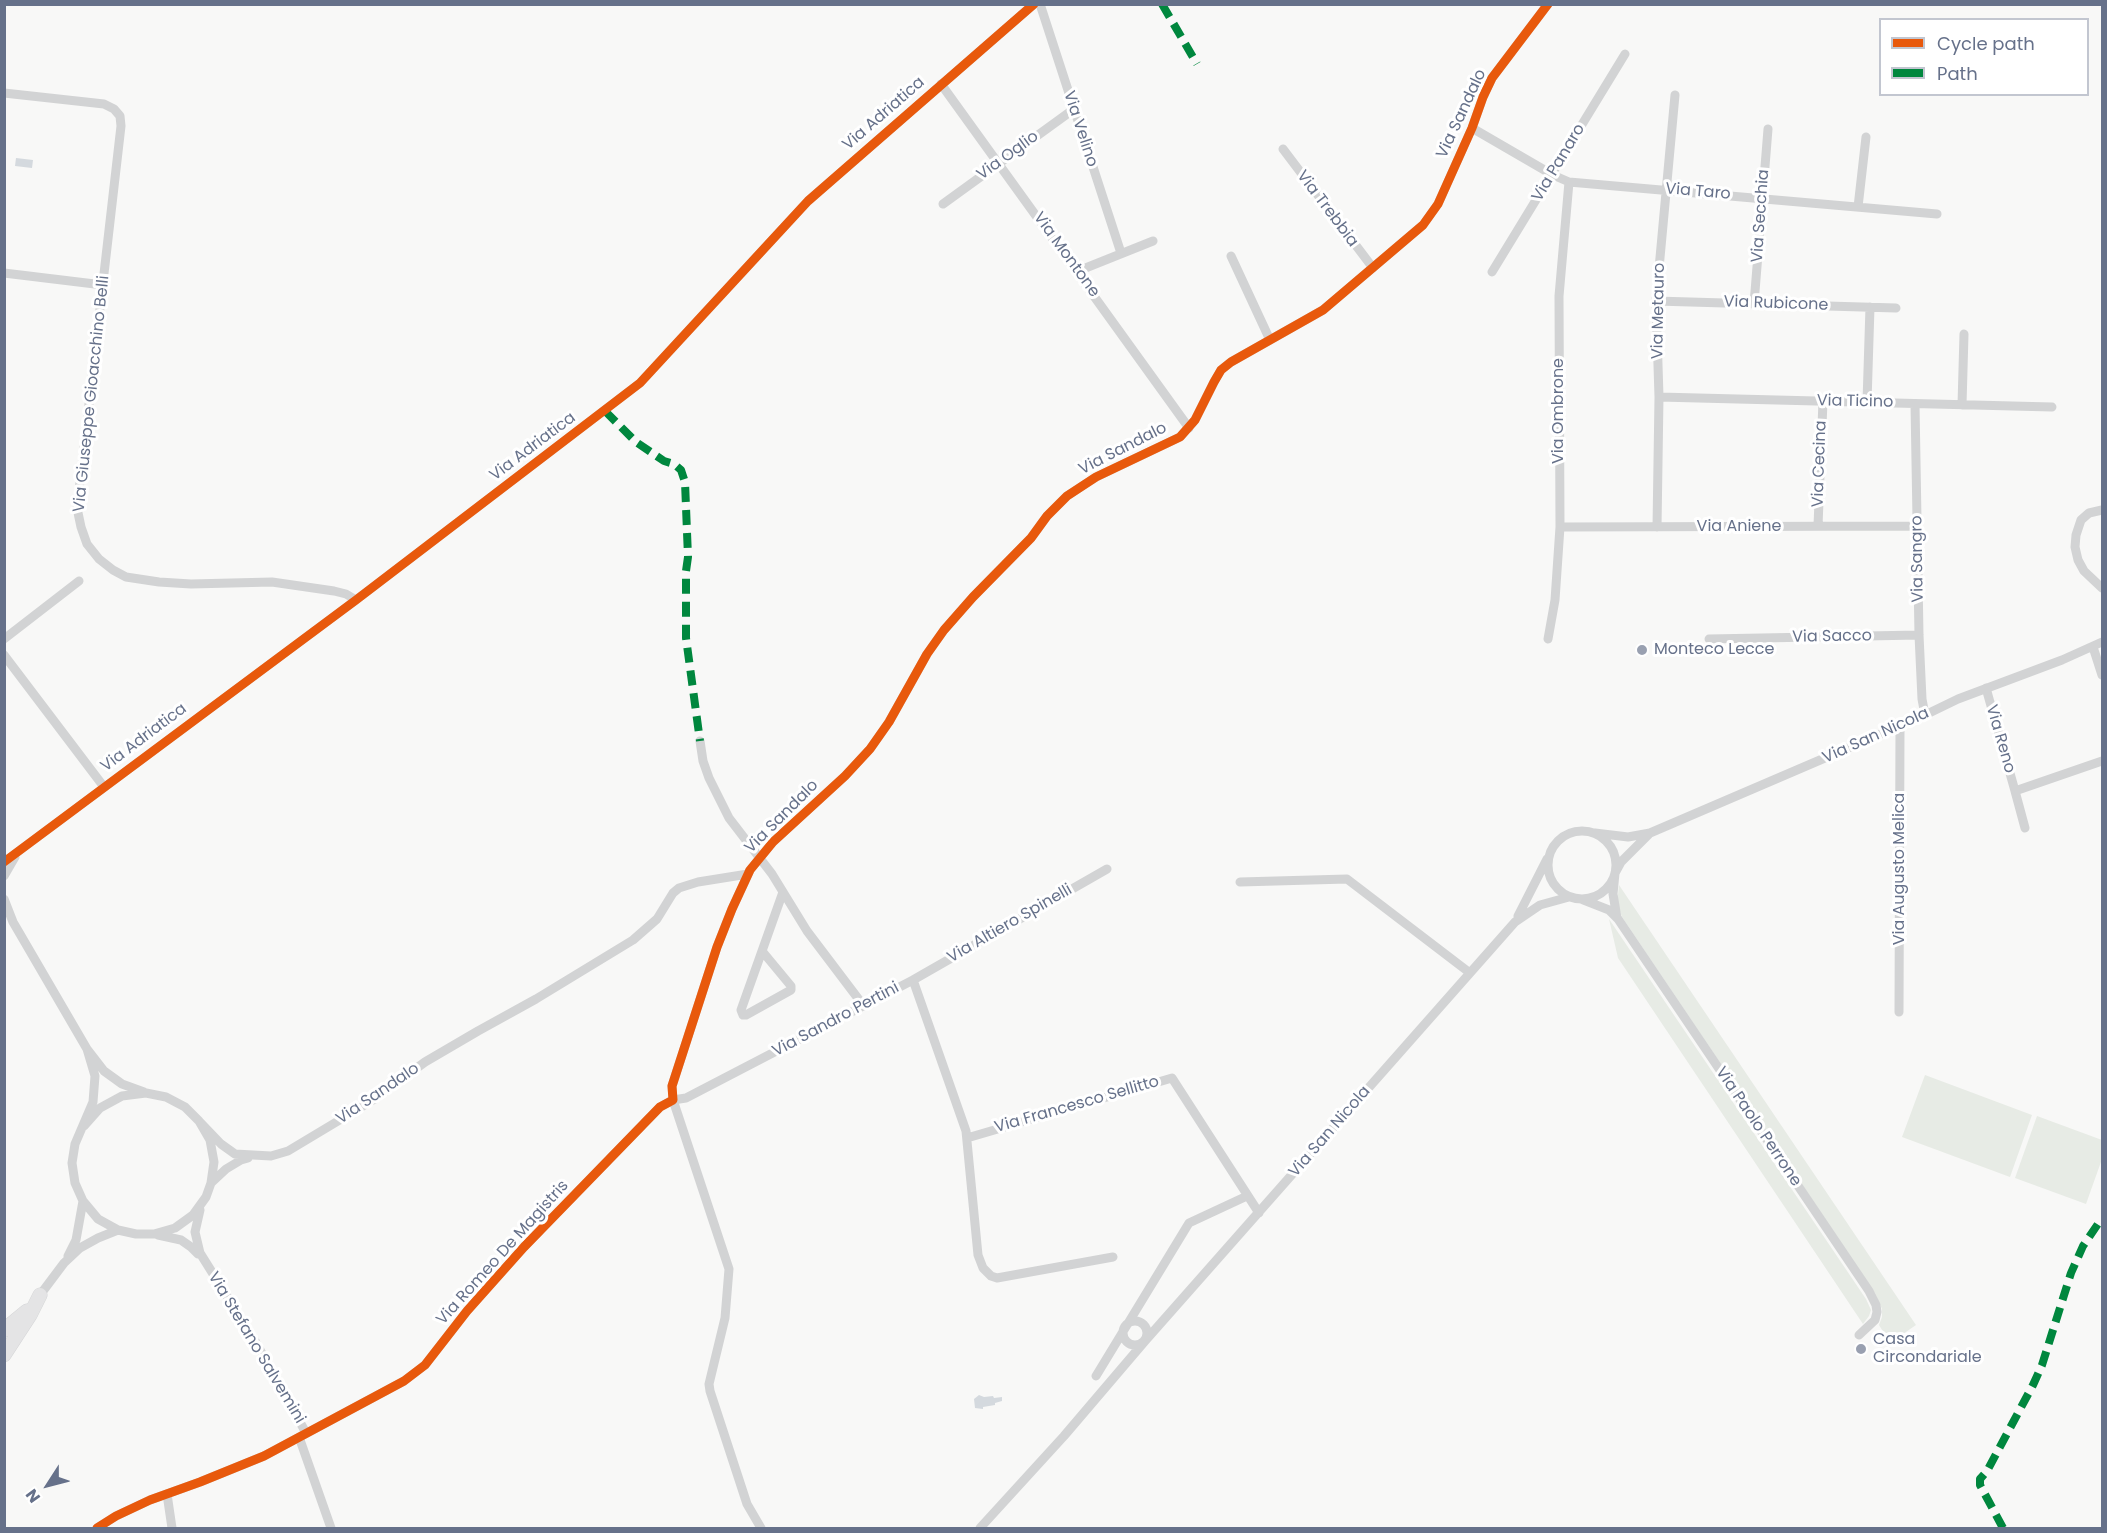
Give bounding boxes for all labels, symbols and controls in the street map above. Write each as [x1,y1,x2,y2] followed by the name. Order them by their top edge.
[1879,18,2089,96] legend
[1937,31,2035,56] text: Cycle path
[1937,61,1978,86] text: Path
[1433,66,1491,162] street label: Via Sandalo
[839,73,929,155] street label: Via Adriatica
[1059,89,1101,169] street label: Via Velino
[1528,121,1590,205] street label: Via Panaro
[973,127,1043,185] street label: Via Oglio
[1292,167,1362,251] street label: Via Trebbia
[1748,169,1774,263] street label: Via Secchia
[1665,180,1731,204] street label: Via Taro
[1029,209,1103,301] street label: Via Montone
[1649,263,1669,359] street label: Via Metauro
[70,275,114,513] street label: Via Giuseppe Gioacchino Belli
[1723,293,1829,315] street label: Via Rubicone
[1549,358,1569,464] street label: Via Ombrone
[1817,392,1893,412] street label: Via Ticino
[486,409,580,485] street label: Via Adriatica
[1076,419,1170,479] street label: Via Sandalo
[1809,420,1831,508] street label: Via Cecina
[1908,515,1928,603] street label: Via Sangro
[1697,517,1781,537] street label: Via Aniene
[1792,627,1872,647] street label: Via Sacco
[1654,640,1774,660] place label: Monteco Lecce
[1635,643,1649,657] marker: Monteco Lecce
[97,700,191,776] street label: Via Adriatica
[1981,703,2019,775] street label: Via Reno
[1820,704,1932,768] street label: Via San Nicola
[741,776,823,858] street label: Via Sandalo
[1890,793,1910,945] street label: Via Augusto Melica
[944,880,1076,968] street label: Via Altiero Spinelli
[769,979,903,1061] street label: Via Sandro Pertini
[333,1059,423,1129] street label: Via Sandalo
[1711,1064,1805,1190] street label: Via Paolo Perrone
[993,1072,1161,1138] street label: Via Francesco Sellitto
[1285,1083,1375,1181] street label: Via San Nicola
[433,1177,573,1329] street label: Via Romeo De Magistris
[203,1269,309,1427] street label: Via Stefano Salvemini
[1873,1330,1982,1368] place label: Casa Circondariale
[1854,1342,1868,1356] marker: Casa Circondariale
[18,1455,78,1515] north arrow
[20,1484,46,1508] text: N

